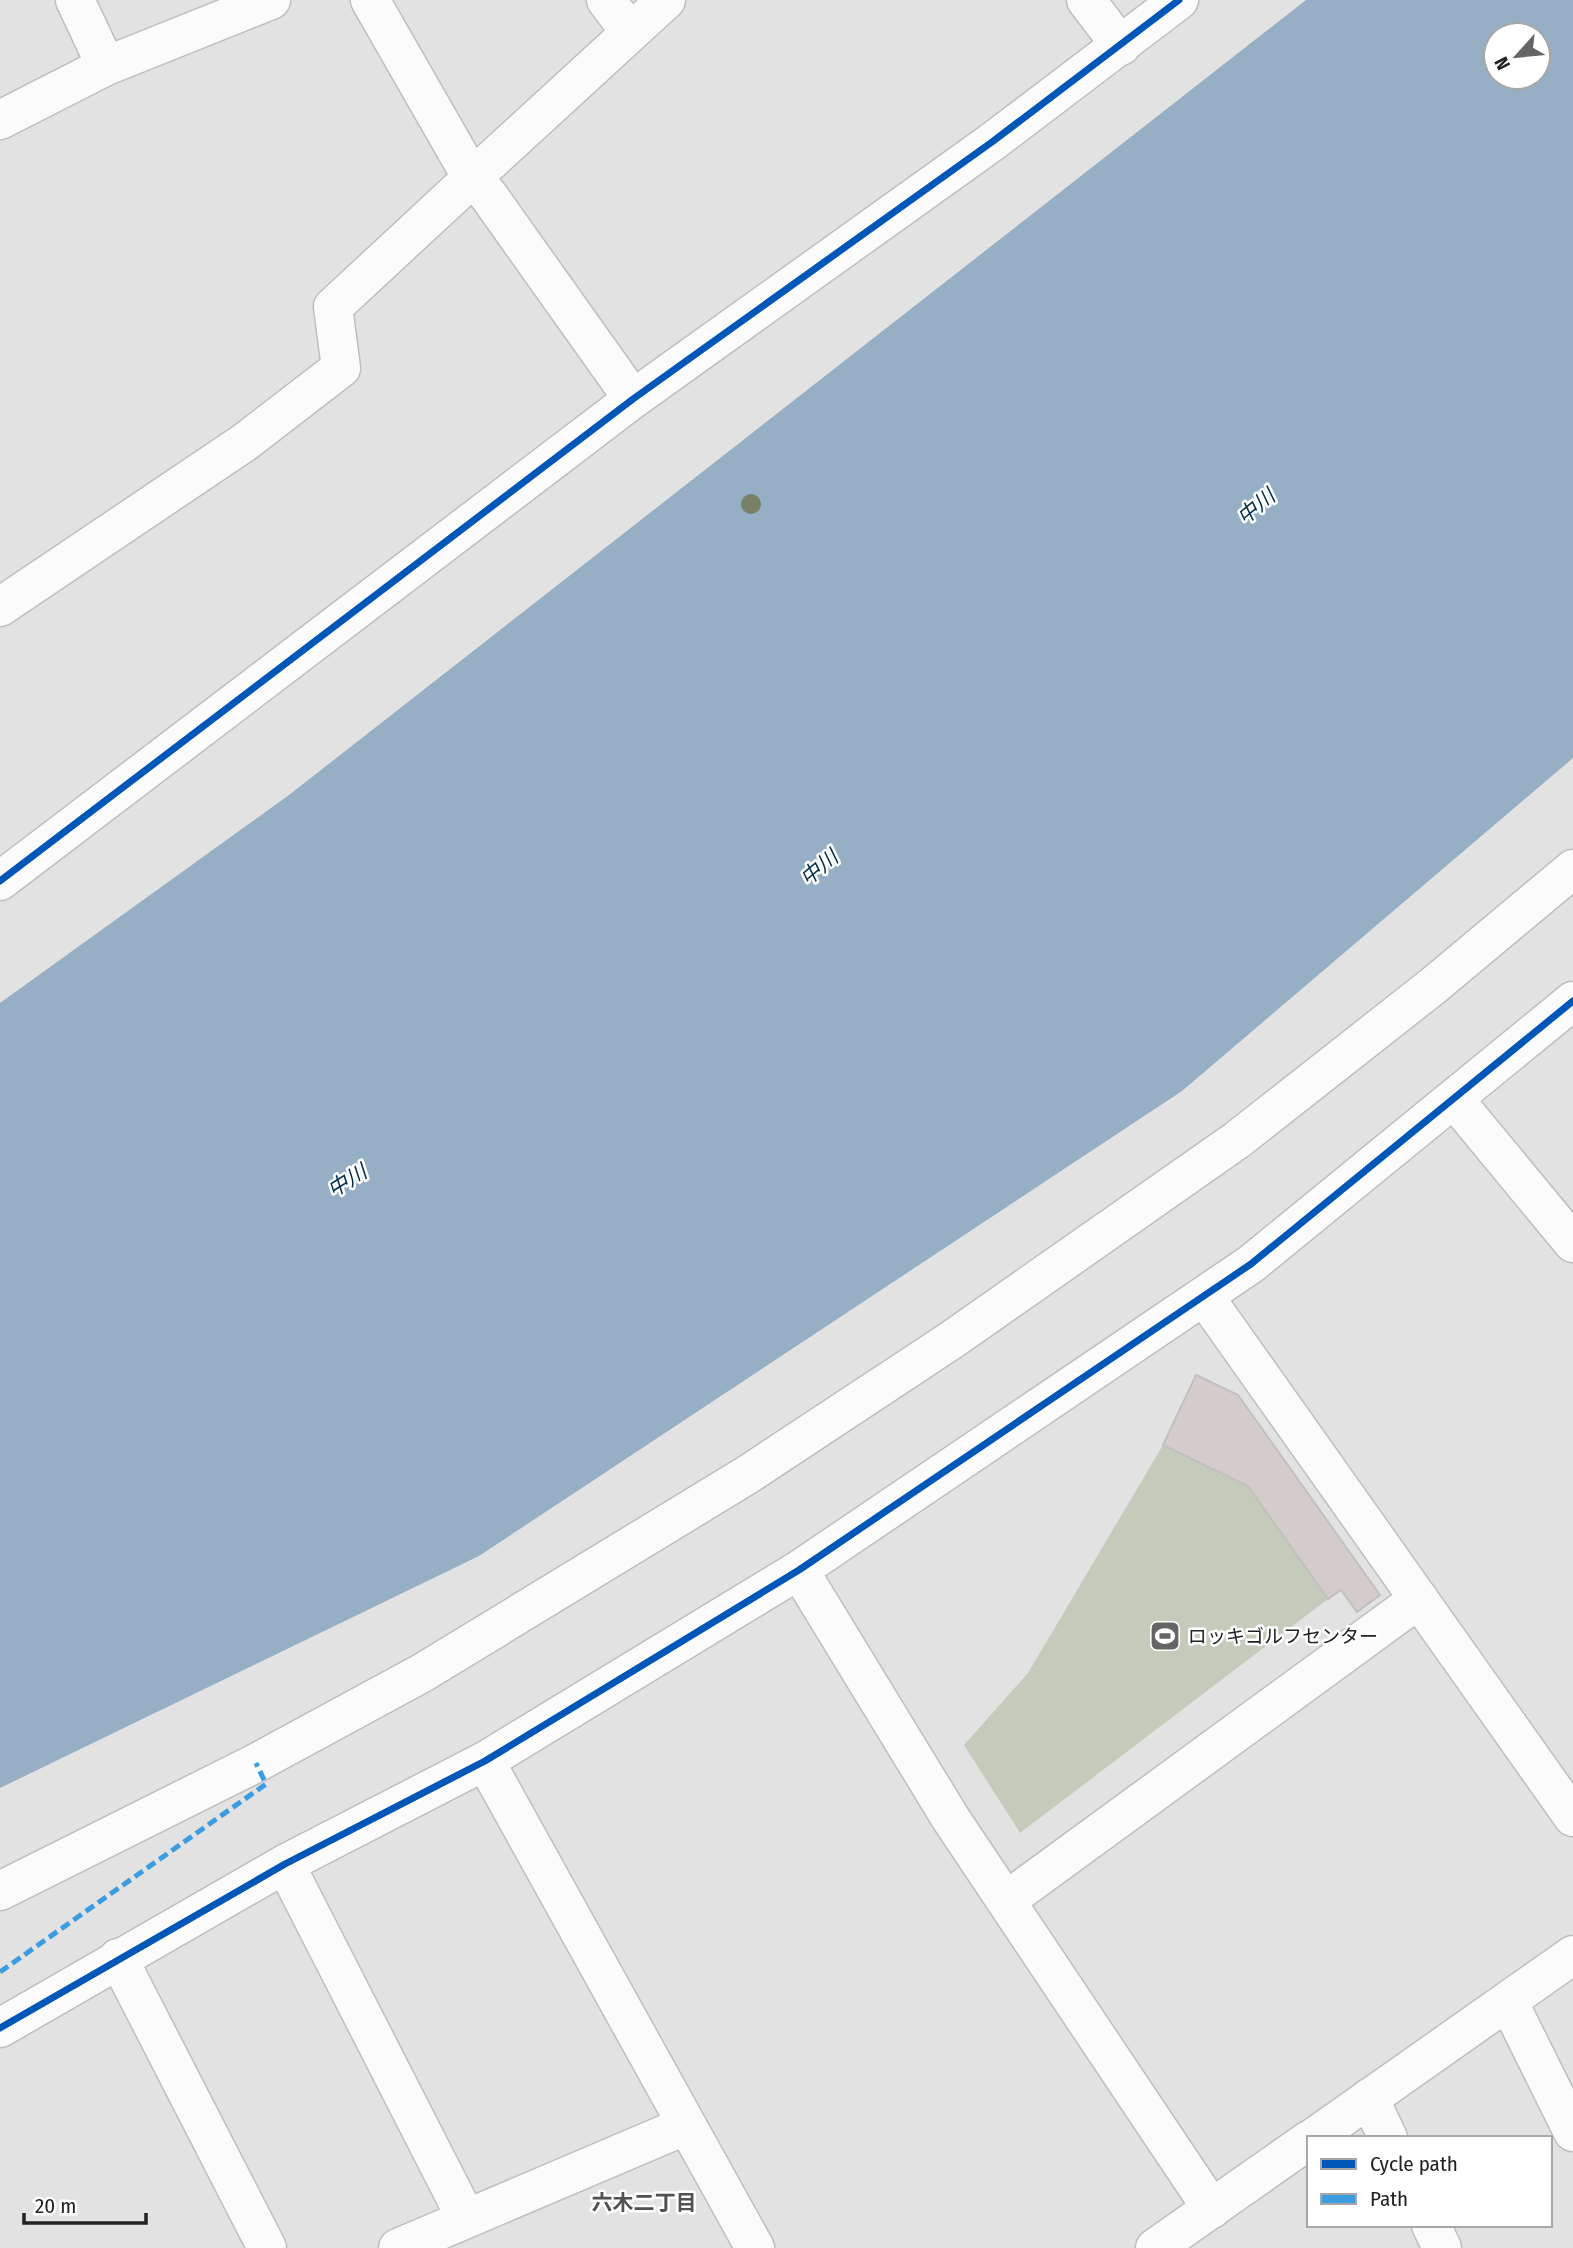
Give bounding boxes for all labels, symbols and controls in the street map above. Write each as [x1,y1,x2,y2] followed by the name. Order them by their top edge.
[1482,21,1552,91] north arrow
[1489,53,1515,74] text: N
[1232,482,1282,530] water label: 中川
[795,843,845,891] water label: 中川
[322,1158,373,1203] water label: 中川
[1148,1619,1182,1653] sports icon: ロッキゴルフセンター
[1188,1625,1378,1648] place label: ロッキゴルフセンター
[1307,2136,1552,2227] legend
[1370,2151,1458,2177] text: Cycle path
[24,2182,147,2226] scale bar
[1370,2186,1408,2212] text: Path
[592,2190,697,2216] district label: 六木二丁目
[35,2193,76,2219] text: 20 m

